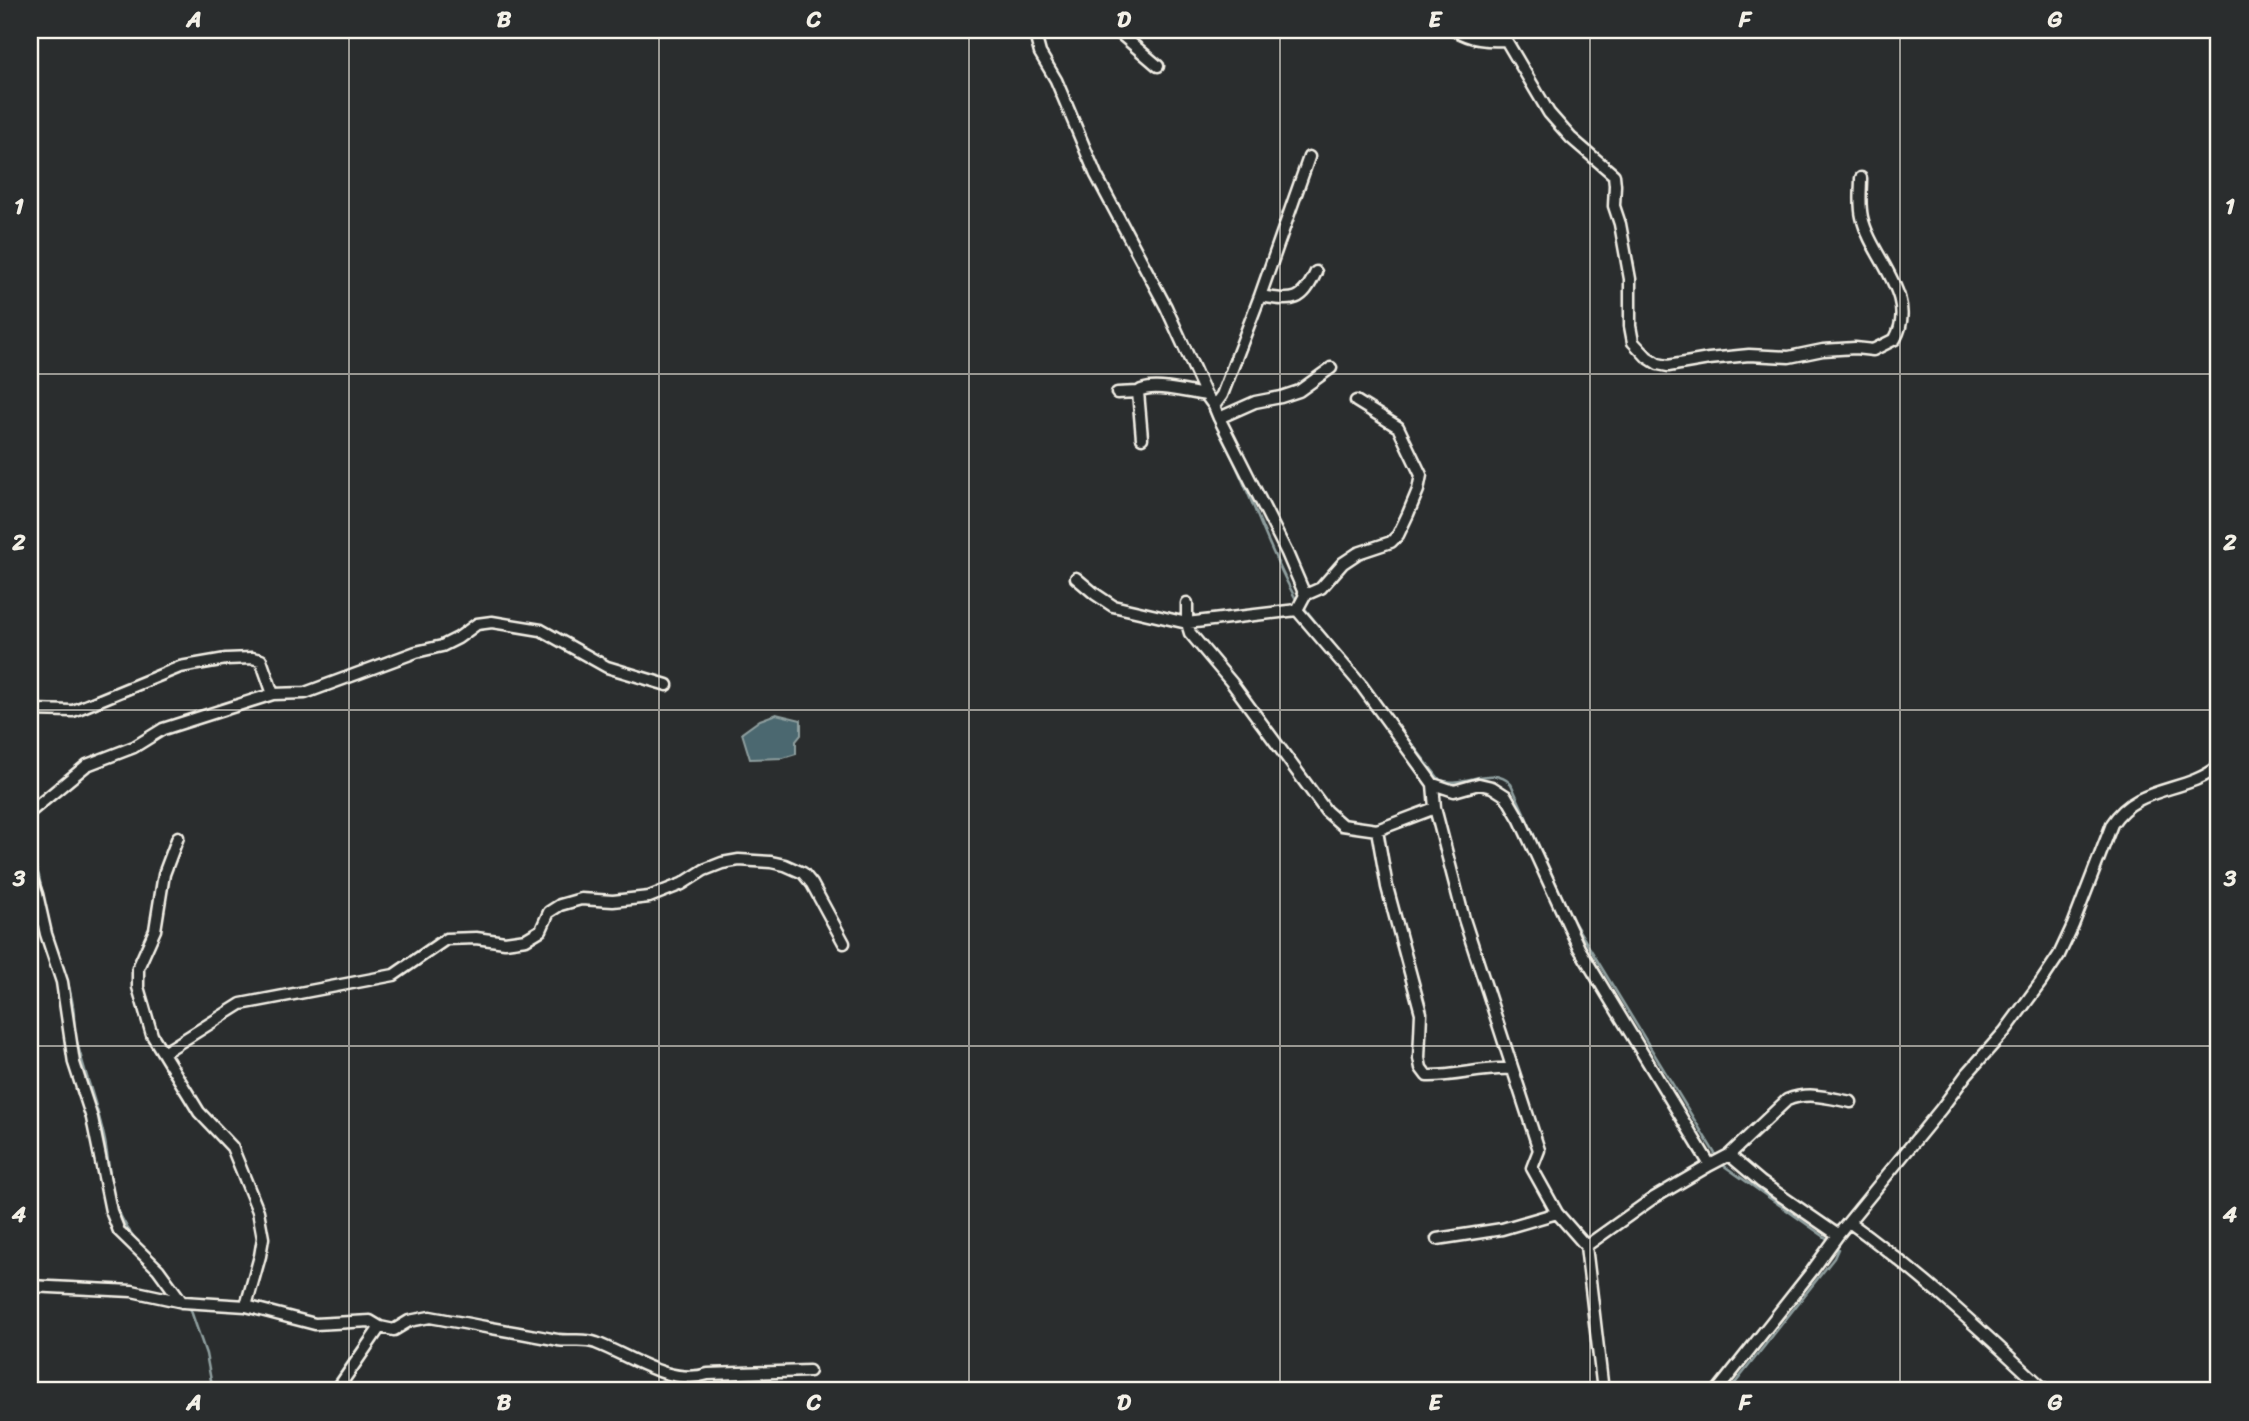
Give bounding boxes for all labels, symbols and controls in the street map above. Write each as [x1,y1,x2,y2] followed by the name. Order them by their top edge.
[185,0,202,40] text: A
[497,0,512,40] text: B
[806,0,822,40] text: C
[1117,0,1132,40] text: D
[1429,0,1444,40] text: E
[1738,0,1753,40] text: F
[2047,0,2063,40] text: G
[14,186,24,227] text: 1
[2225,186,2235,227] text: 1
[11,522,26,563] text: 2
[2222,522,2237,563] text: 2
[12,858,26,899] text: 3
[2223,858,2237,899] text: 3
[11,1194,27,1235] text: 4
[2222,1194,2238,1235] text: 4
[185,1382,202,1421] text: A
[497,1382,512,1421] text: B
[806,1382,822,1421] text: C
[1117,1382,1132,1421] text: D
[1429,1382,1444,1421] text: E
[1738,1382,1753,1421] text: F
[2047,1382,2063,1421] text: G

